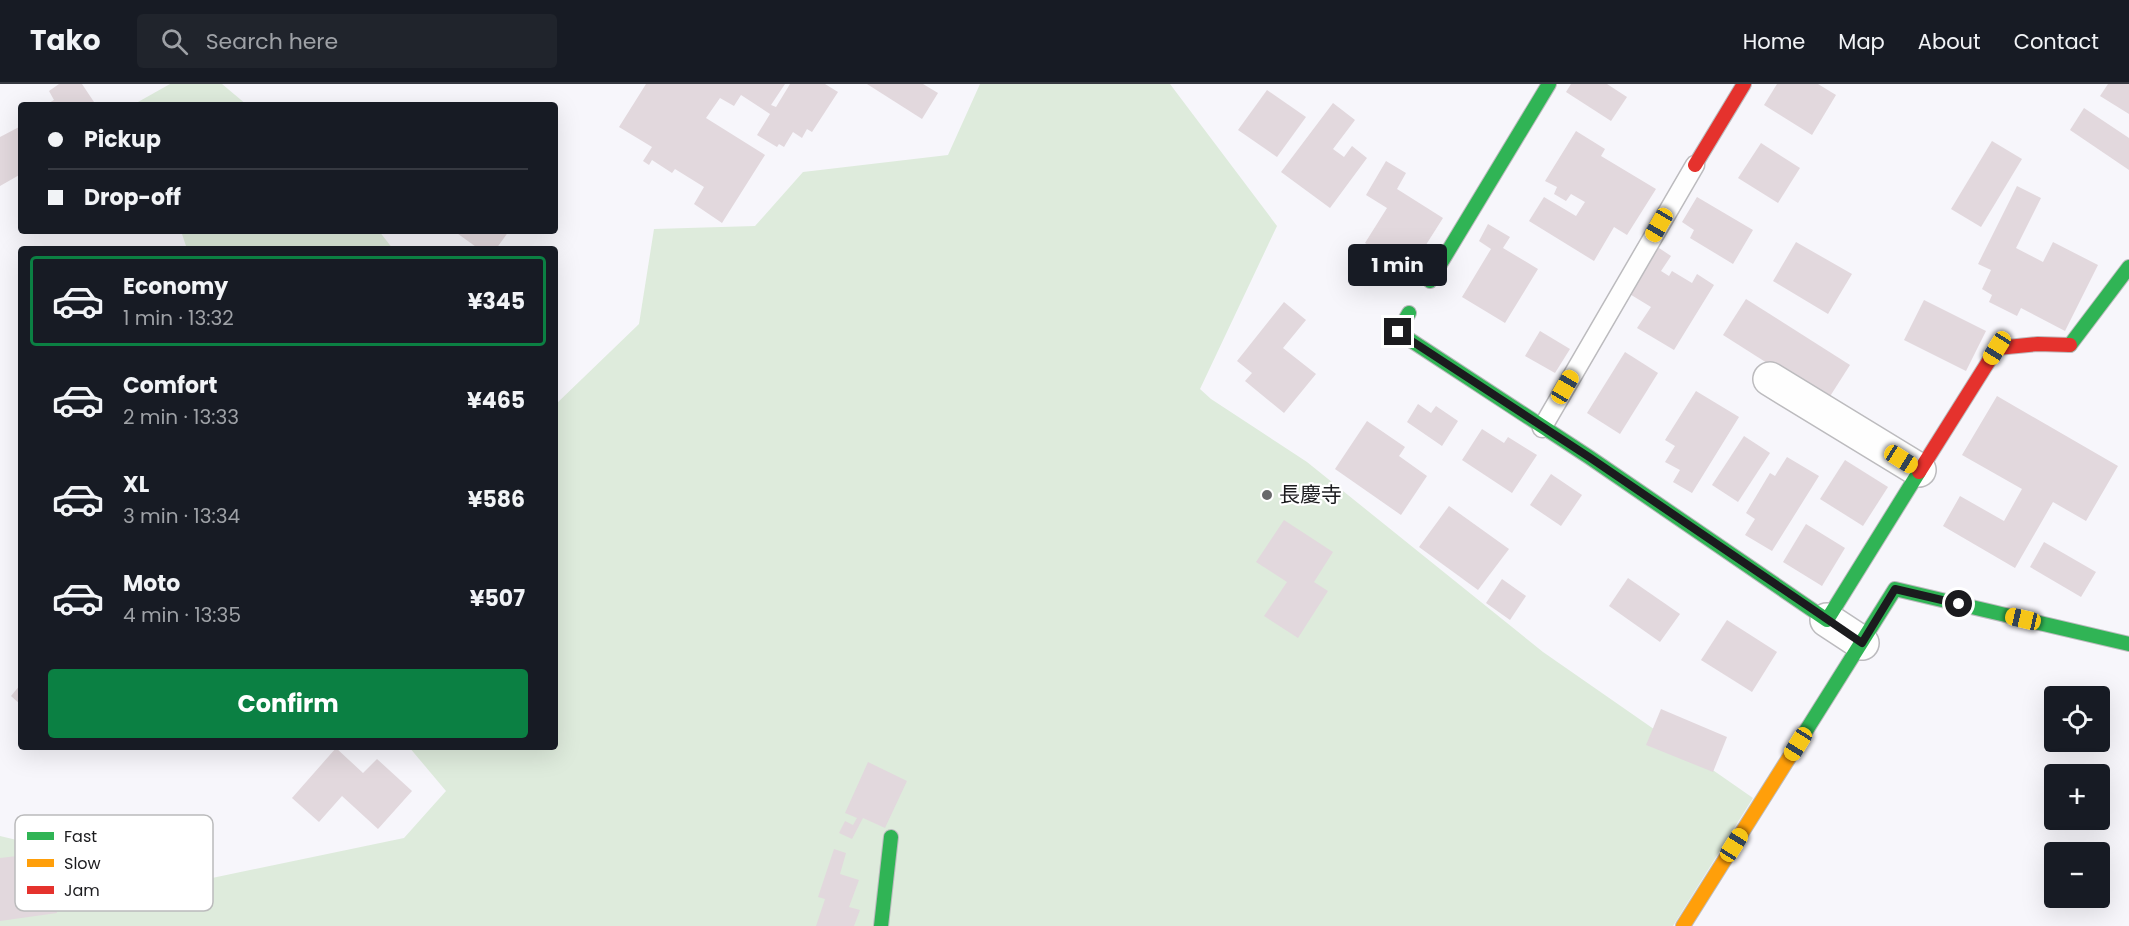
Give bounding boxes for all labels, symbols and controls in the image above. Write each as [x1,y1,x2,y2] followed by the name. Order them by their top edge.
[137,14,557,68] search box
[30,21,101,60] text: Tako
[158,25,191,58] icon: search
[206,26,338,57] text: Search here
[1743,27,1805,56] text: Home
[1838,27,1885,56] text: Map
[1918,27,1981,56] text: About
[2014,27,2099,56] text: Contact
[84,124,161,155] text: Pickup
[84,182,181,213] text: Drop-off
[1642,205,1676,245] car
[1348,245,1448,287] callout: 1 min
[1371,251,1424,279] text: 1 min
[123,271,228,302] text: Economy
[51,274,105,328] icon: car
[468,286,525,317] text: ¥345
[123,304,234,332] text: 1 min · 13:32
[1384,318,1411,345] route end
[1980,328,2014,368] car
[1548,367,1582,407] car
[123,370,217,401] text: Comfort
[51,373,105,427] icon: car
[467,385,525,416] text: ¥465
[123,403,239,431] text: 2 min · 13:33
[1881,442,1921,476] car
[123,469,149,500] text: XL
[51,472,105,526] icon: car
[1279,480,1342,509] place label: 長慶寺
[468,484,525,515] text: ¥586
[1260,488,1274,502] marker: 長慶寺
[123,502,240,530] text: 3 min · 13:34
[123,568,180,599] text: Moto
[51,571,105,625] icon: car
[470,583,525,614] text: ¥507
[1945,590,1972,617] route start
[123,601,241,629] text: 4 min · 13:35
[2003,606,2043,632] car
[48,669,528,738] button: Confirm
[2044,686,2110,908] map controls
[2044,686,2110,752] button: locate
[1781,724,1815,764] car
[2044,764,2110,830] button: +
[15,815,213,911] legend
[64,825,97,848] text: Fast
[1717,825,1751,865] car
[2044,842,2110,908] button: −
[64,852,101,875] text: Slow
[64,879,100,902] text: Jam

